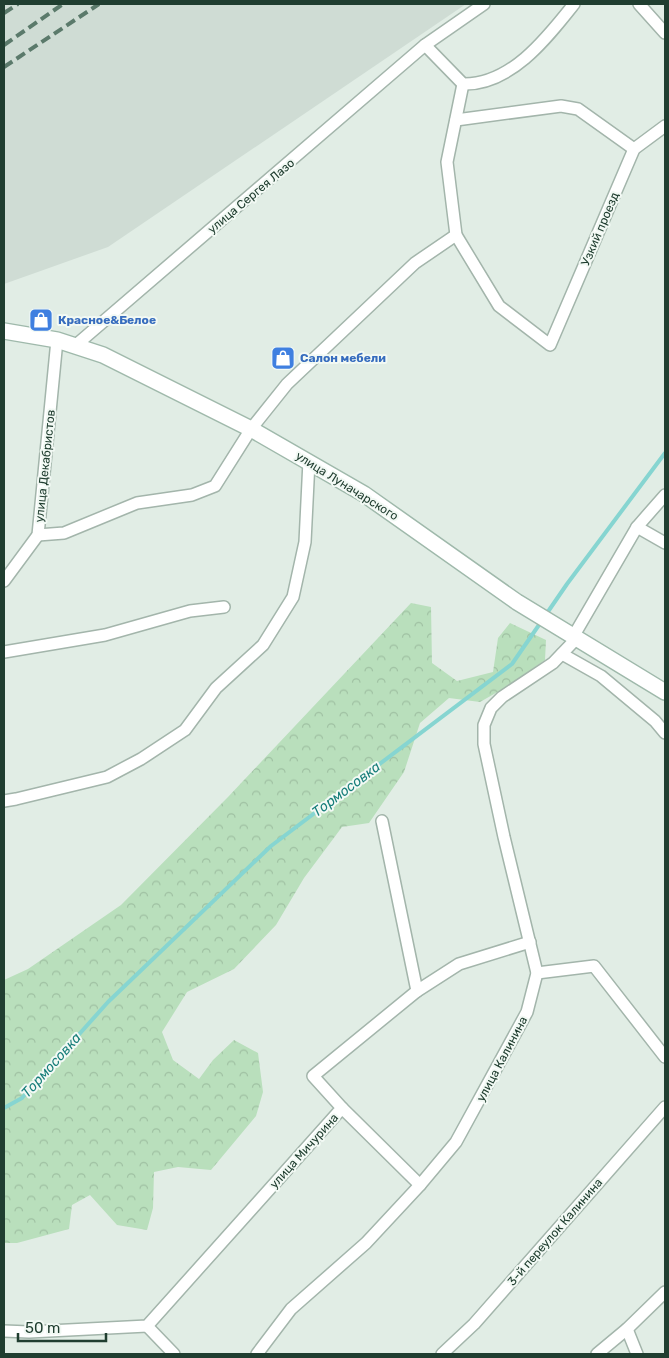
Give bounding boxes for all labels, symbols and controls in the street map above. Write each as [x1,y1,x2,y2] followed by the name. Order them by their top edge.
[205,156,297,236] street label: улица Сергея Лазо
[578,190,622,268] street label: Узкий проезд
[28,307,54,333] shop icon: Красное&Белое
[58,313,156,327] place label: Красное&Белое
[270,345,296,371] shop icon: Салон мебели
[300,351,386,365] place label: Салон мебели
[32,409,58,523] street label: улица Декабристов
[293,449,401,523] street label: улица Луначарского
[309,758,384,821] water label: Тормосовка
[474,1014,530,1104] street label: улица Калинина
[18,1030,85,1101] water label: Тормосовка
[267,1111,341,1191] street label: улица Мичурина
[505,1176,605,1288] street label: 3-й переулок Калинина
[18,1310,105,1342] scale bar
[25,1319,60,1337] text: 50 m

